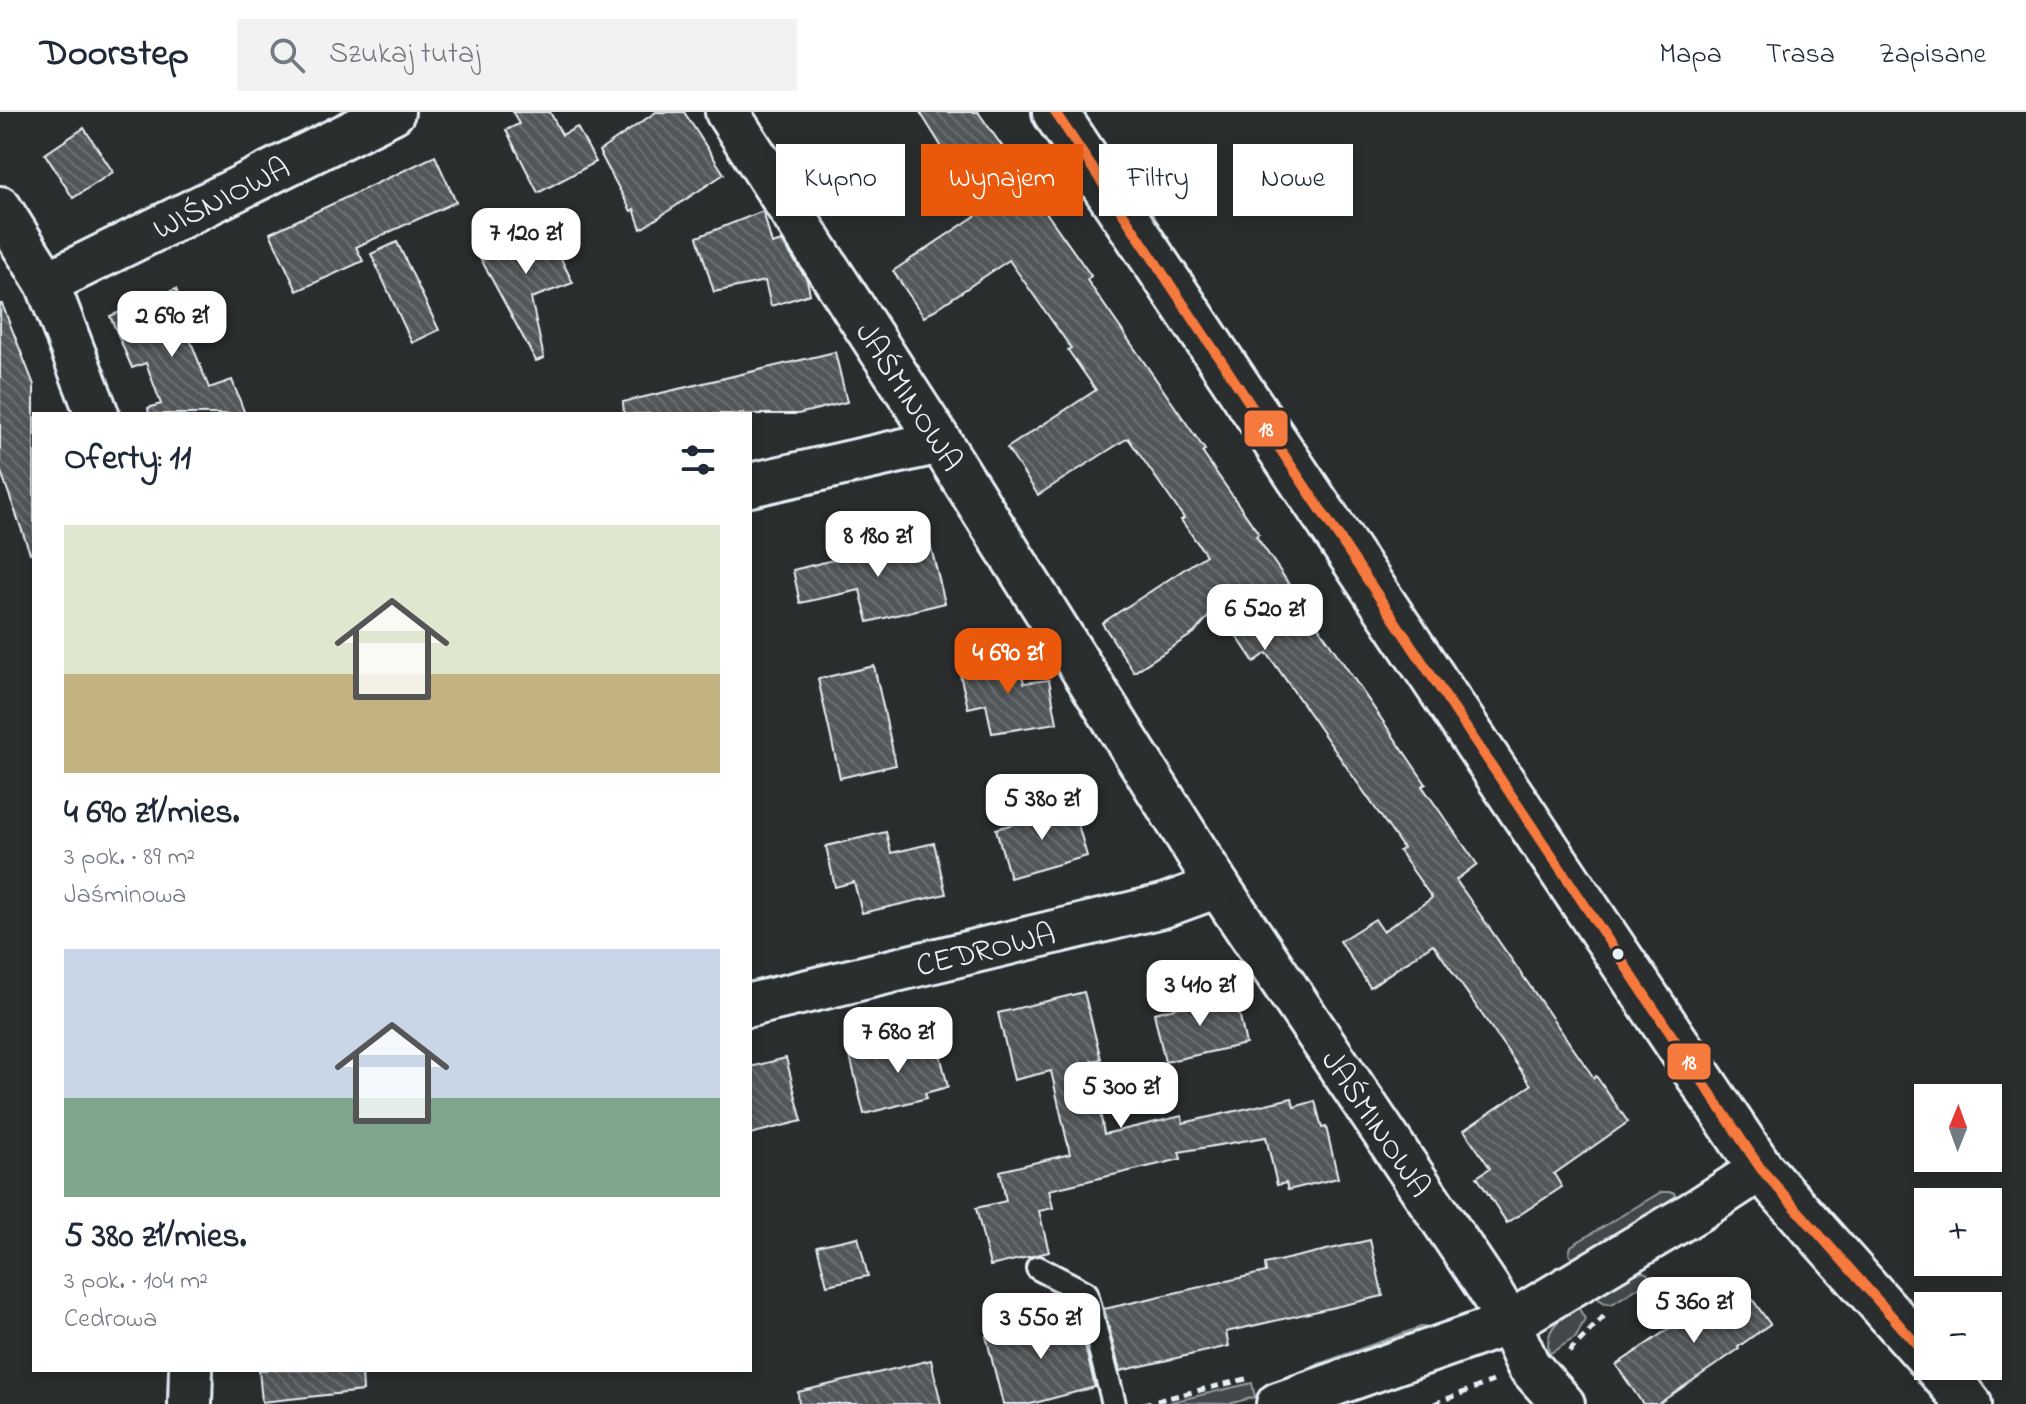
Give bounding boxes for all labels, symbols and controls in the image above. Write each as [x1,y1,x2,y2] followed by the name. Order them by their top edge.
[237,19,797,91] search box
[40,27,189,83] text: Doorstep
[265,33,309,77] icon: search
[329,33,480,77] text: Szukaj tutaj
[1659,35,1722,76] text: Mapa
[1766,35,1835,76] text: Trasa
[1879,35,1986,76] text: Zapisane
[776,144,905,216] chip: Kupno
[921,144,1083,216] chip: Wynajem
[1099,144,1217,216] chip: Filtry
[1233,144,1353,216] chip: Nowe
[146,146,299,254] street label: WIŚNIOWA
[443,208,609,276] pin: 7 120 zł
[490,215,562,253] text: 7 120 zł
[89,291,255,359] pin: 2 690 zł
[135,298,209,336] text: 2 690 zł
[842,314,973,482] street label: JAŚMINOWA
[1243,409,1289,448] line badge: 18
[1258,415,1274,447] text: 18
[64,435,191,485] text: Oferty: 11
[676,438,720,482] icon: filters
[795,511,961,579] pin: 8 180 zł
[844,518,912,556] text: 8 180 zł
[320,577,464,721] icon: home
[1182,584,1348,652] pin: 6 520 zł
[1225,591,1305,629] text: 6 520 zł
[925,628,1091,696] pin: 4 690 zł
[972,635,1044,673] text: 4 690 zł
[959,774,1125,842] pin: 5 380 zł
[1004,781,1080,819] text: 5 380 zł
[64,789,239,839] text: 4 690 zł/mies.
[64,839,195,877] text: 3 pok. · 89 m²
[64,877,186,915] text: Jaśminowa
[912,913,1061,991] street label: CEDROWA
[1610,946,1626,962] unlabelled marker
[1117,960,1283,1028] pin: 3 410 zł
[1165,967,1235,1005] text: 3 410 zł
[320,1001,464,1145] icon: home
[815,1007,981,1075] pin: 7 680 zł
[862,1014,934,1052] text: 7 680 zł
[1307,1041,1441,1208] street label: JAŚMINOWA
[1666,1042,1712,1081] line badge: 18
[1681,1048,1697,1080] text: 18
[1038,1062,1204,1130] pin: 5 300 zł
[1082,1069,1160,1107] text: 5 300 zł
[1914,1084,2002,1172] north arrow
[1914,1084,2002,1380] map controls
[1914,1188,2002,1276] button: +
[64,1213,246,1263] text: 5 380 zł/mies.
[64,1263,208,1301] text: 3 pok. · 104 m²
[1611,1277,1777,1345] pin: 5 360 zł
[1655,1284,1733,1322] text: 5 360 zł
[1914,1292,2002,1380] button: −
[958,1293,1124,1361] pin: 3 550 zł
[1000,1300,1082,1338] text: 3 550 zł
[64,1301,157,1339] text: Cedrowa

